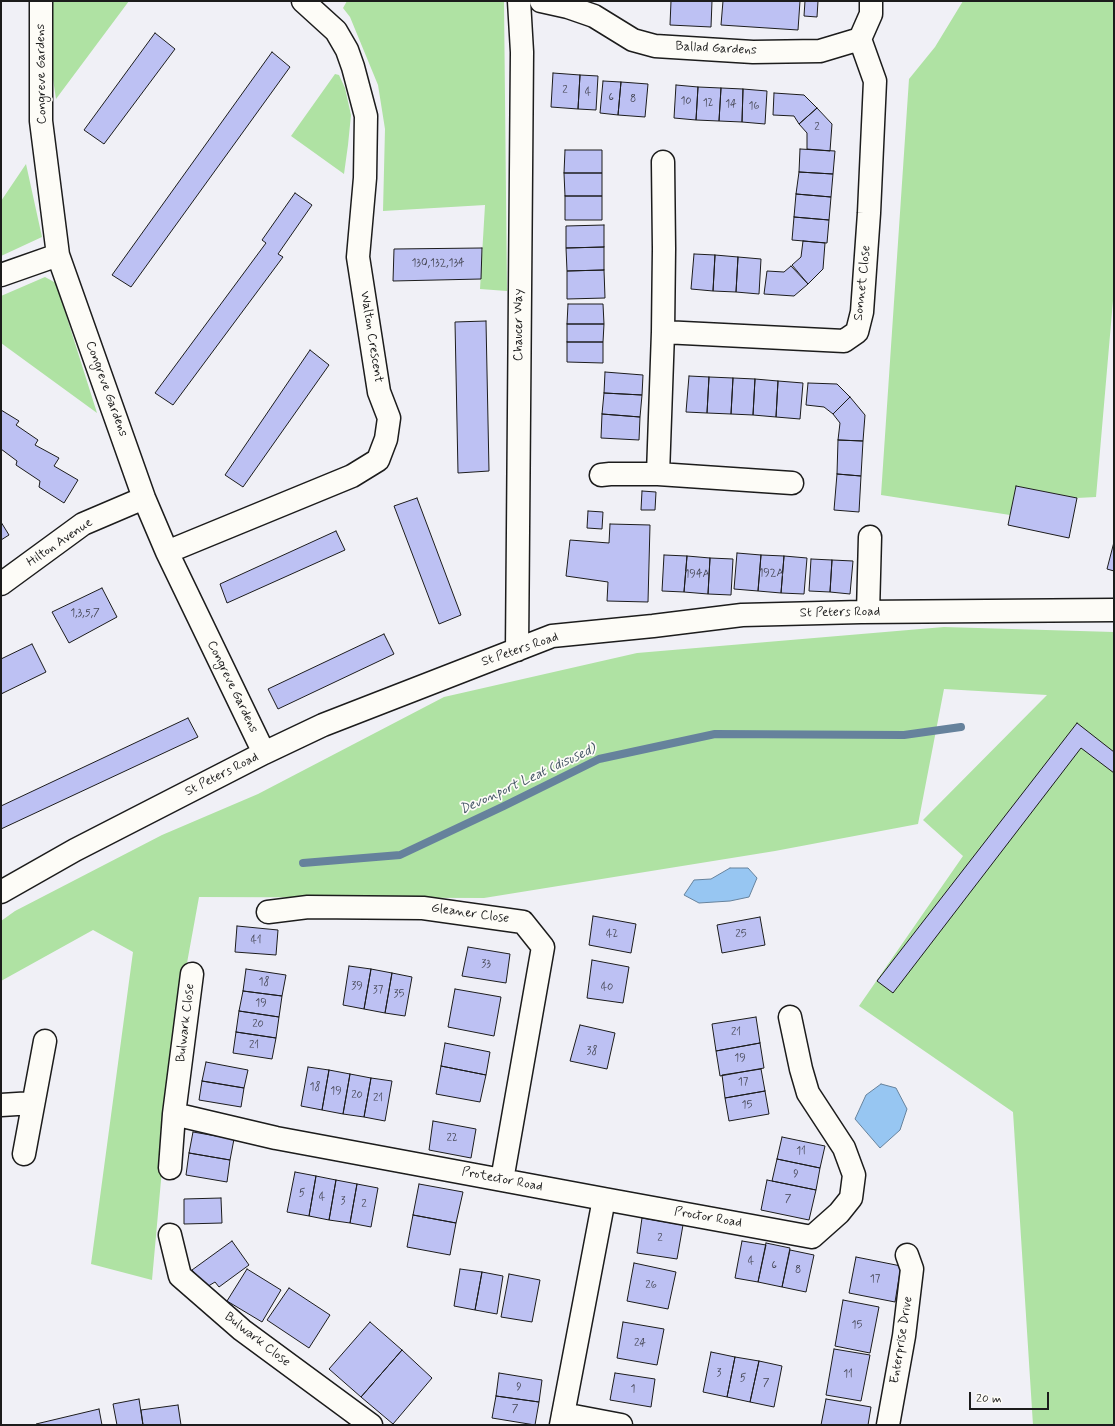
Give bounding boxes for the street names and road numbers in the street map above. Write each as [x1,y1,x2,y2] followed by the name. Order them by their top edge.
[33,24,51,124] street label: Congreve Gardens
[675,39,757,59] street label: Ballad Gardens
[851,244,875,322] street label: Sonnet Close
[511,289,527,361] street label: Chaucer Way
[356,290,386,384] street label: Walton Crescent
[81,339,131,439] street label: Congreve Gardens
[24,515,96,571] street label: Hilton Avenue
[800,604,880,622] street label: St Peters Road
[479,630,561,670] street label: St Peters Road
[203,638,261,736] street label: Congreve Gardens
[183,750,261,800] street label: St Peters Road
[430,901,510,927] street label: Gleaner Close
[173,983,199,1063] street label: Bulwark Close
[460,1165,544,1195] street label: Protector Road
[673,1204,743,1232] street label: Proctor Road
[887,1295,917,1385] street label: Enterprise Drive
[221,1309,293,1371] street label: Bulwark Close

